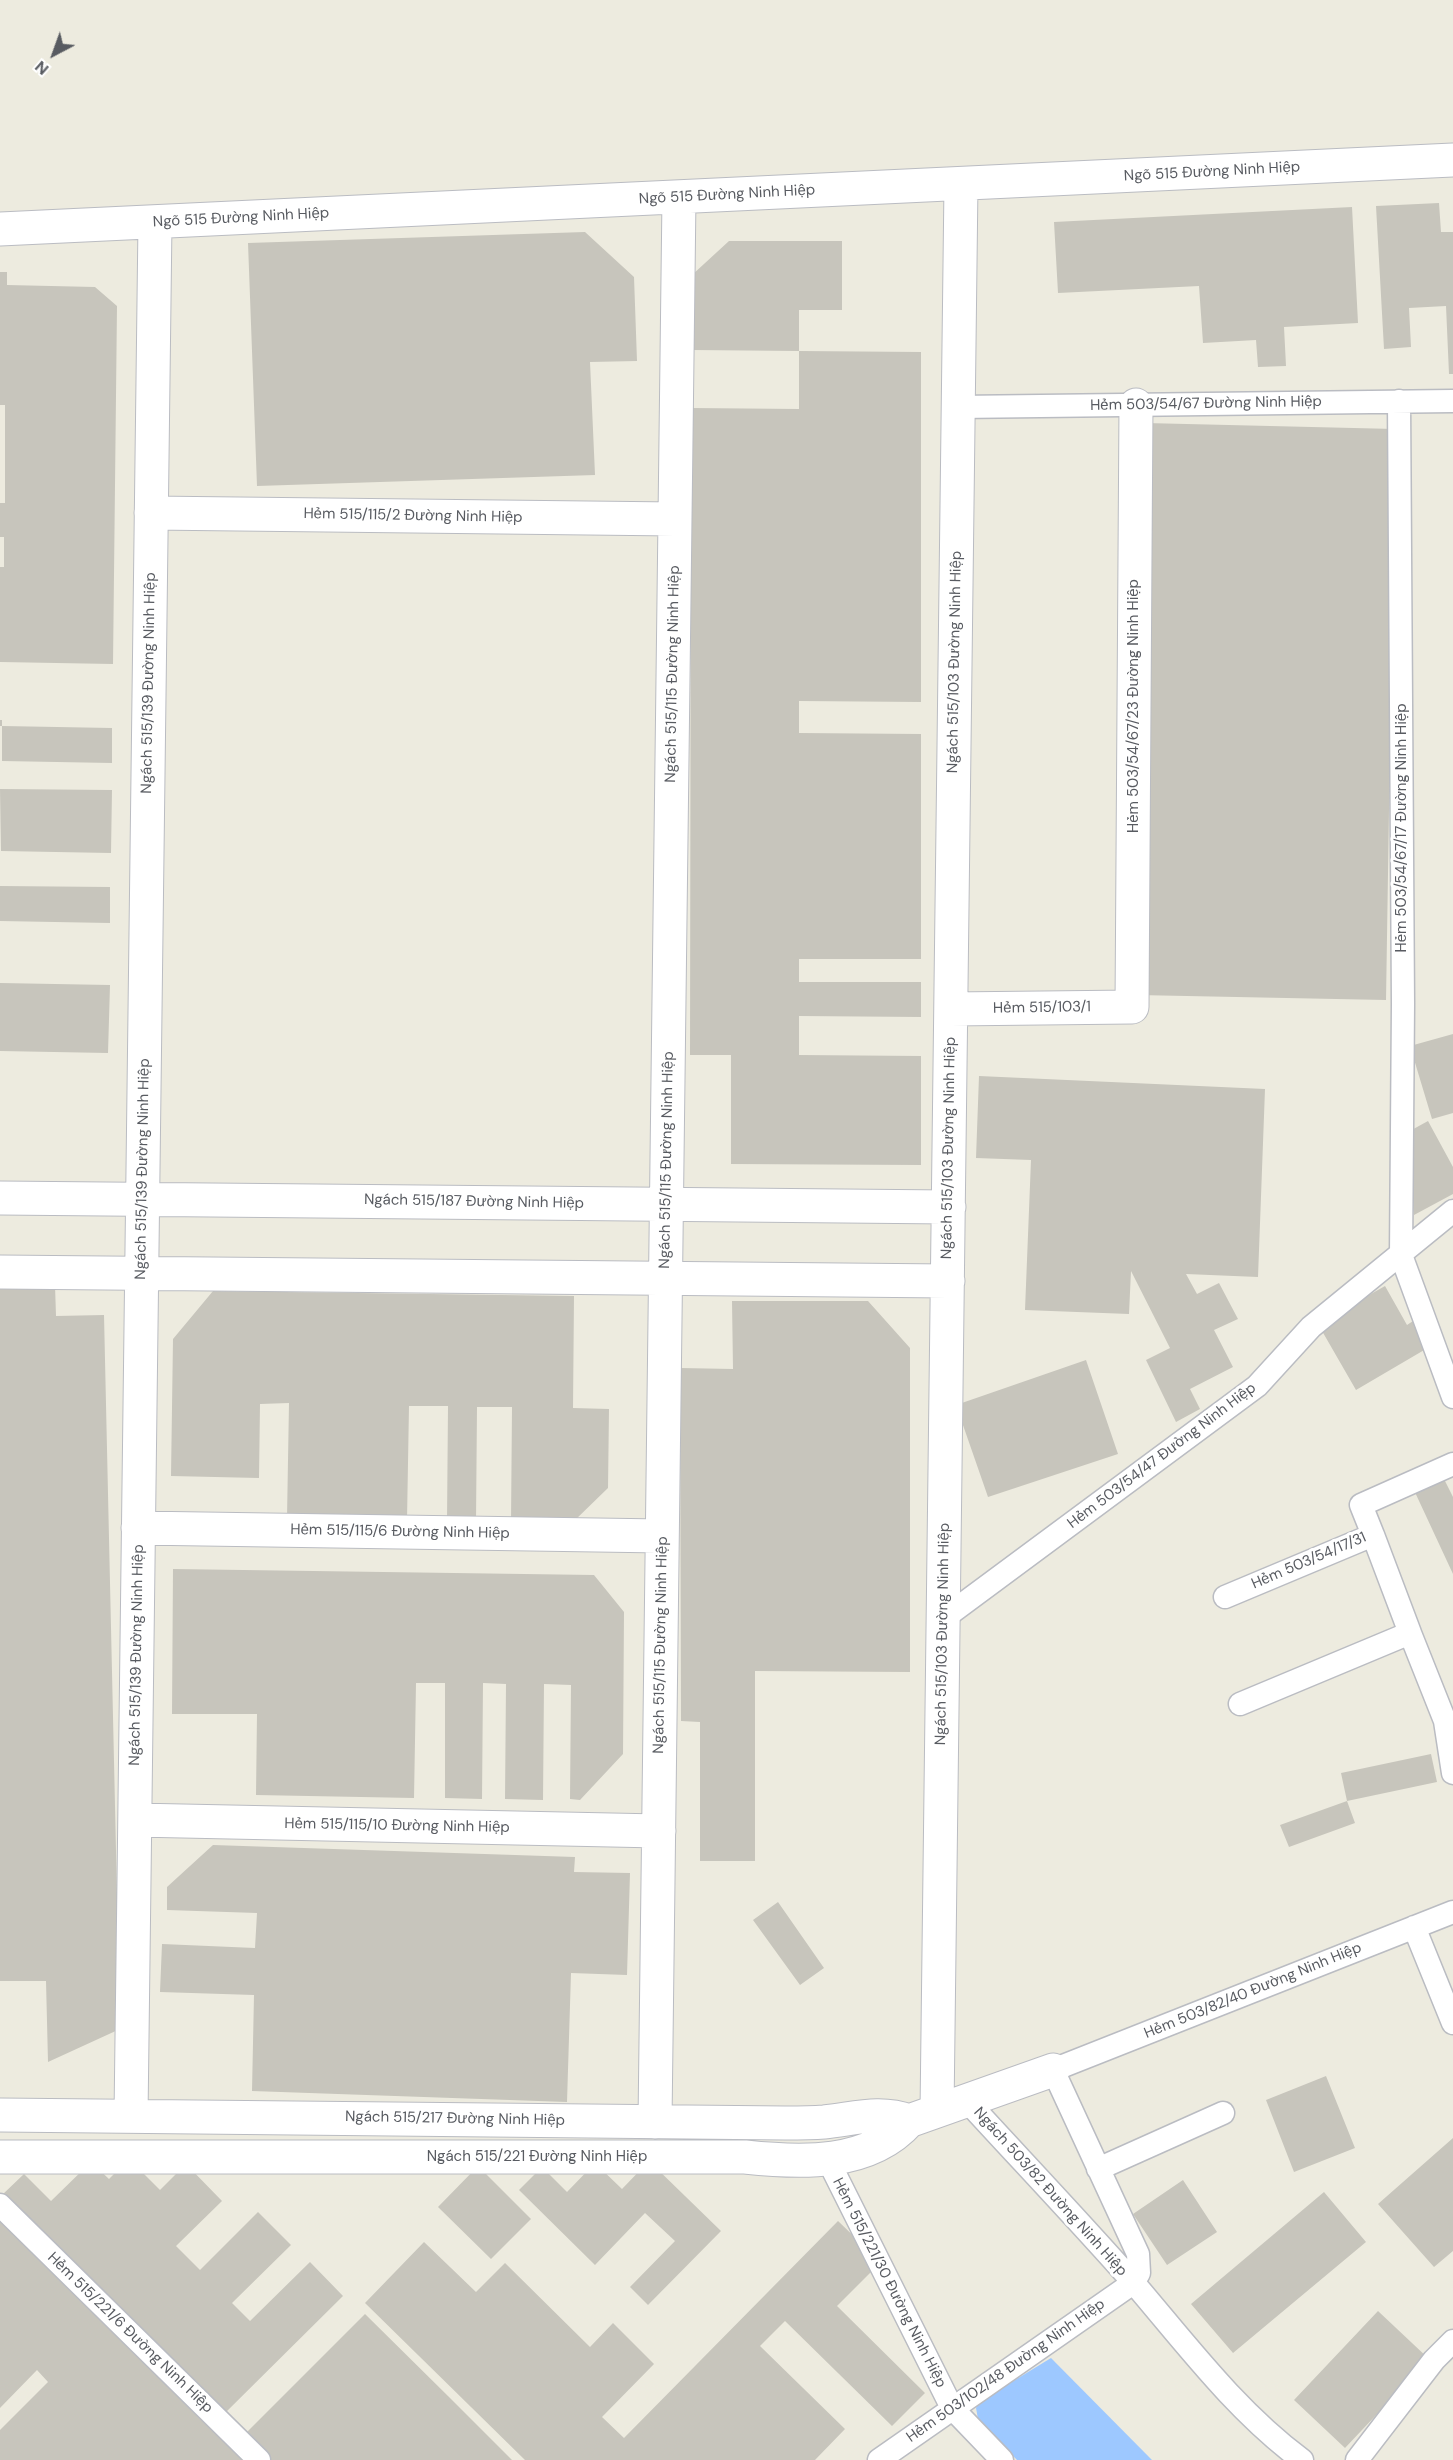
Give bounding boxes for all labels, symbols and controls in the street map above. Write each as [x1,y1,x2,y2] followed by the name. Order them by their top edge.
[24,24,84,84] north arrow
[31,56,53,80] text: N
[1123,158,1301,186] street label: Ngõ 515 Đường Ninh Hiệp
[638,181,816,209] street label: Ngõ 515 Đường Ninh Hiệp
[152,204,330,232] street label: Ngõ 515 Đường Ninh Hiệp
[1090,393,1322,415] street label: Hẻm 503/54/67 Đường Ninh Hiệp
[303,505,523,527] street label: Hẻm 515/115/2 Đường Ninh Hiệp
[944,551,966,773] street label: Ngách 515/103 Đường Ninh Hiệp
[662,565,684,783] street label: Ngách 515/115 Đường Ninh Hiệp
[138,572,160,794] street label: Ngách 515/139 Đường Ninh Hiệp
[1125,579,1143,833] street label: Hẻm 503/54/67/23 Đường Ninh Hiệp
[1393,703,1411,953] street label: Hẻm 503/54/67/17 Đường Ninh Hiệp
[993,998,1091,1018] street label: Hẻm 515/103/1
[938,1037,960,1259] street label: Ngách 515/103 Đường Ninh Hiệp
[656,1051,678,1269] street label: Ngách 515/115 Đường Ninh Hiệp
[132,1058,154,1280] street label: Ngách 515/139 Đường Ninh Hiệp
[364,1191,584,1213] street label: Ngách 515/187 Đường Ninh Hiệp
[1064,1379,1260,1533] street label: Hẻm 503/54/47 Đường Ninh Hiệp
[290,1521,510,1543] street label: Hẻm 515/115/6 Đường Ninh Hiệp
[932,1523,954,1745] street label: Ngách 515/103 Đường Ninh Hiệp
[1249,1529,1369,1593] street label: Hẻm 503/54/17/31
[650,1536,672,1754] street label: Ngách 515/115 Đường Ninh Hiệp
[126,1544,148,1766] street label: Ngách 515/139 Đường Ninh Hiệp
[284,1815,510,1837] street label: Hẻm 515/115/10 Đường Ninh Hiệp
[1142,1939,1364,2043] street label: Hẻm 503/82/40 Đường Ninh Hiệp
[969,2104,1131,2280] street label: Ngách 503/82 Đường Ninh Hiệp
[345,2108,565,2130] street label: Ngách 515/217 Đường Ninh Hiệp
[427,2148,647,2166] street label: Ngách 515/221 Đường Ninh Hiệp
[828,2175,950,2391] street label: Hẻm 515/221/30 Đường Ninh Hiệp
[43,2249,217,2417] street label: Hẻm 515/221/6 Đường Ninh Hiệp
[903,2295,1109,2447] street label: Hẻm 503/102/48 Đường Ninh Hiệp

